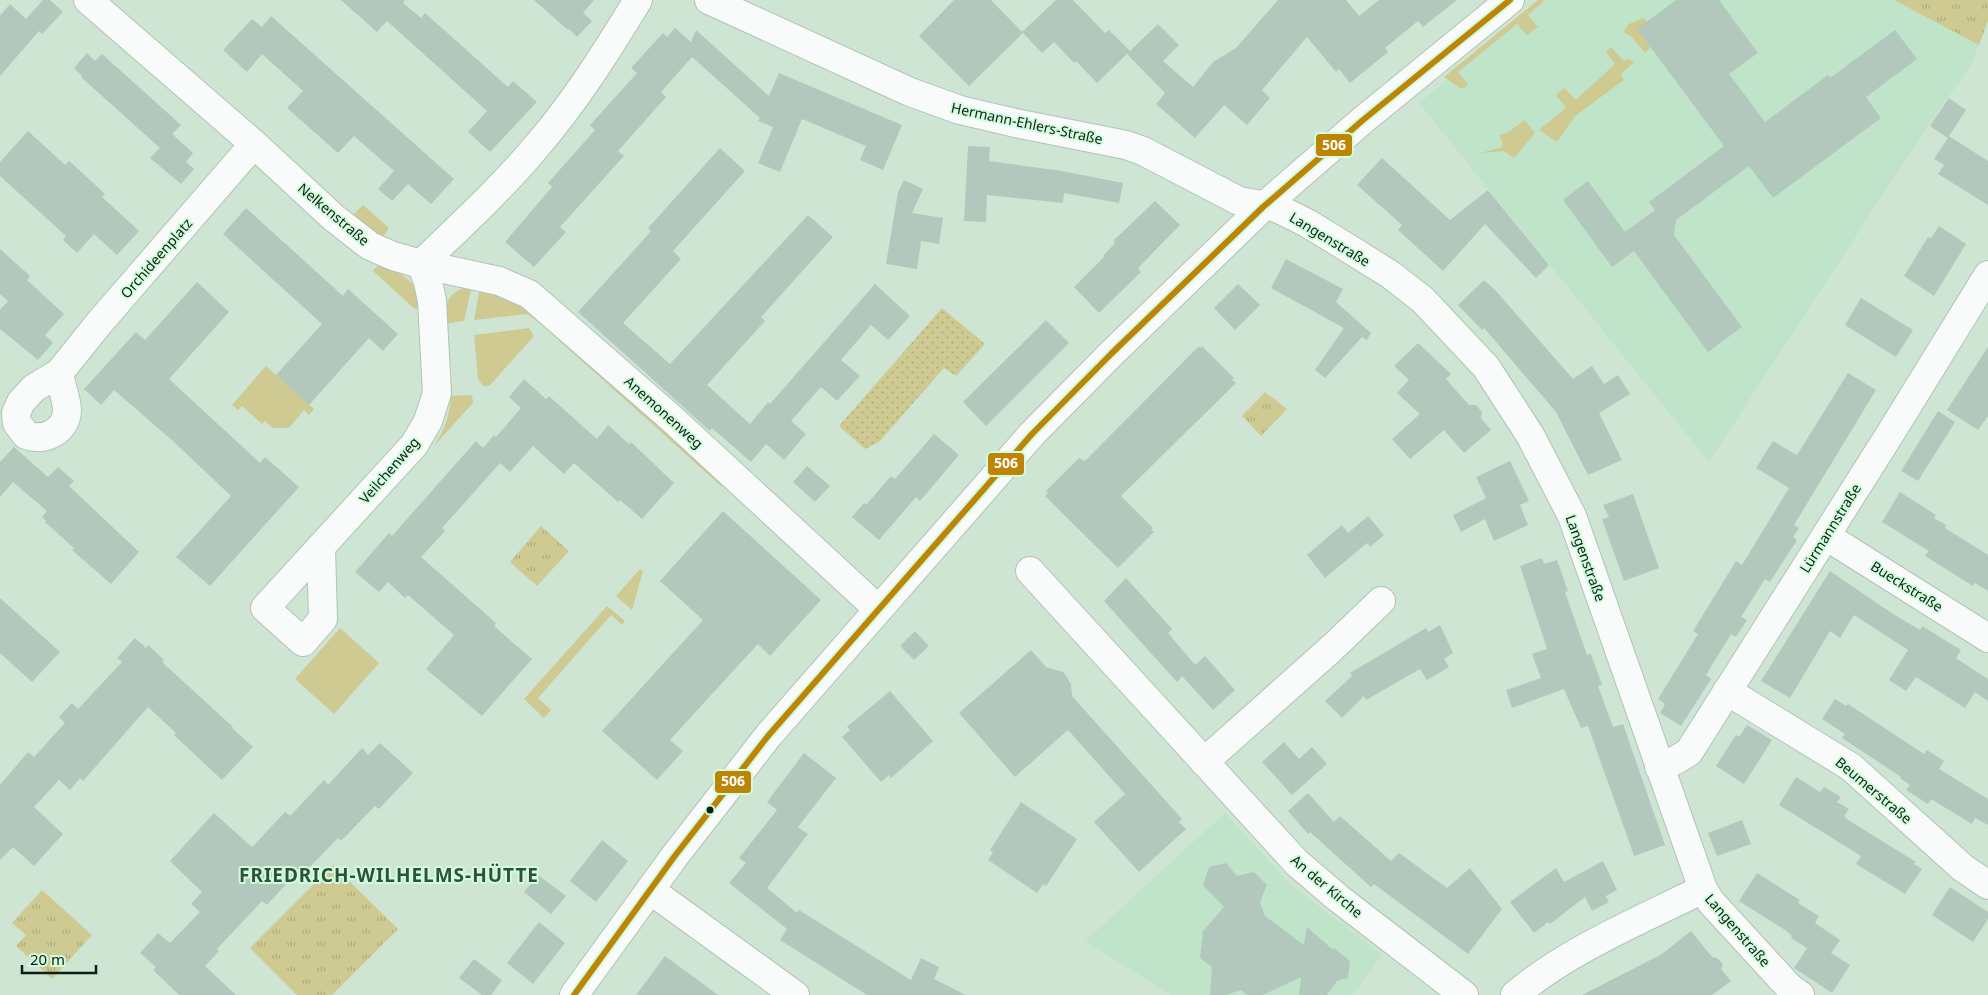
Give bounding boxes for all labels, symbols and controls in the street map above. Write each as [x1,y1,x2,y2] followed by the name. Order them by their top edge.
[949,98,1105,148] street label: Hermann-Ehlers-Straße
[1315,133,1353,157] line badge: 506
[1322,135,1346,154] text: 506
[294,178,374,250] street label: Nelkenstraße
[1286,207,1374,271] street label: Langenstraße
[116,214,196,302] street label: Orchideenplatz
[621,372,707,452] street label: Anemonenweg
[355,433,423,507] street label: Veilchenweg
[987,452,1025,476] line badge: 506
[994,453,1018,472] text: 506
[1795,480,1865,576] street label: Lürmannstraße
[1562,512,1610,604] street label: Langenstraße
[1867,556,1947,616] street label: Bueckstraße
[1832,752,1916,828] street label: Beumerstraße
[714,770,752,794] line badge: 506
[721,771,745,790] text: 506
[705,805,715,815] unlabelled marker
[1287,850,1367,922] street label: An der Kirche
[239,862,539,888] district label: FRIEDRICH-WILHELMS-HÜTTE
[1701,889,1775,971] street label: Langenstraße
[22,942,96,974] scale bar
[30,949,65,969] text: 20 m

